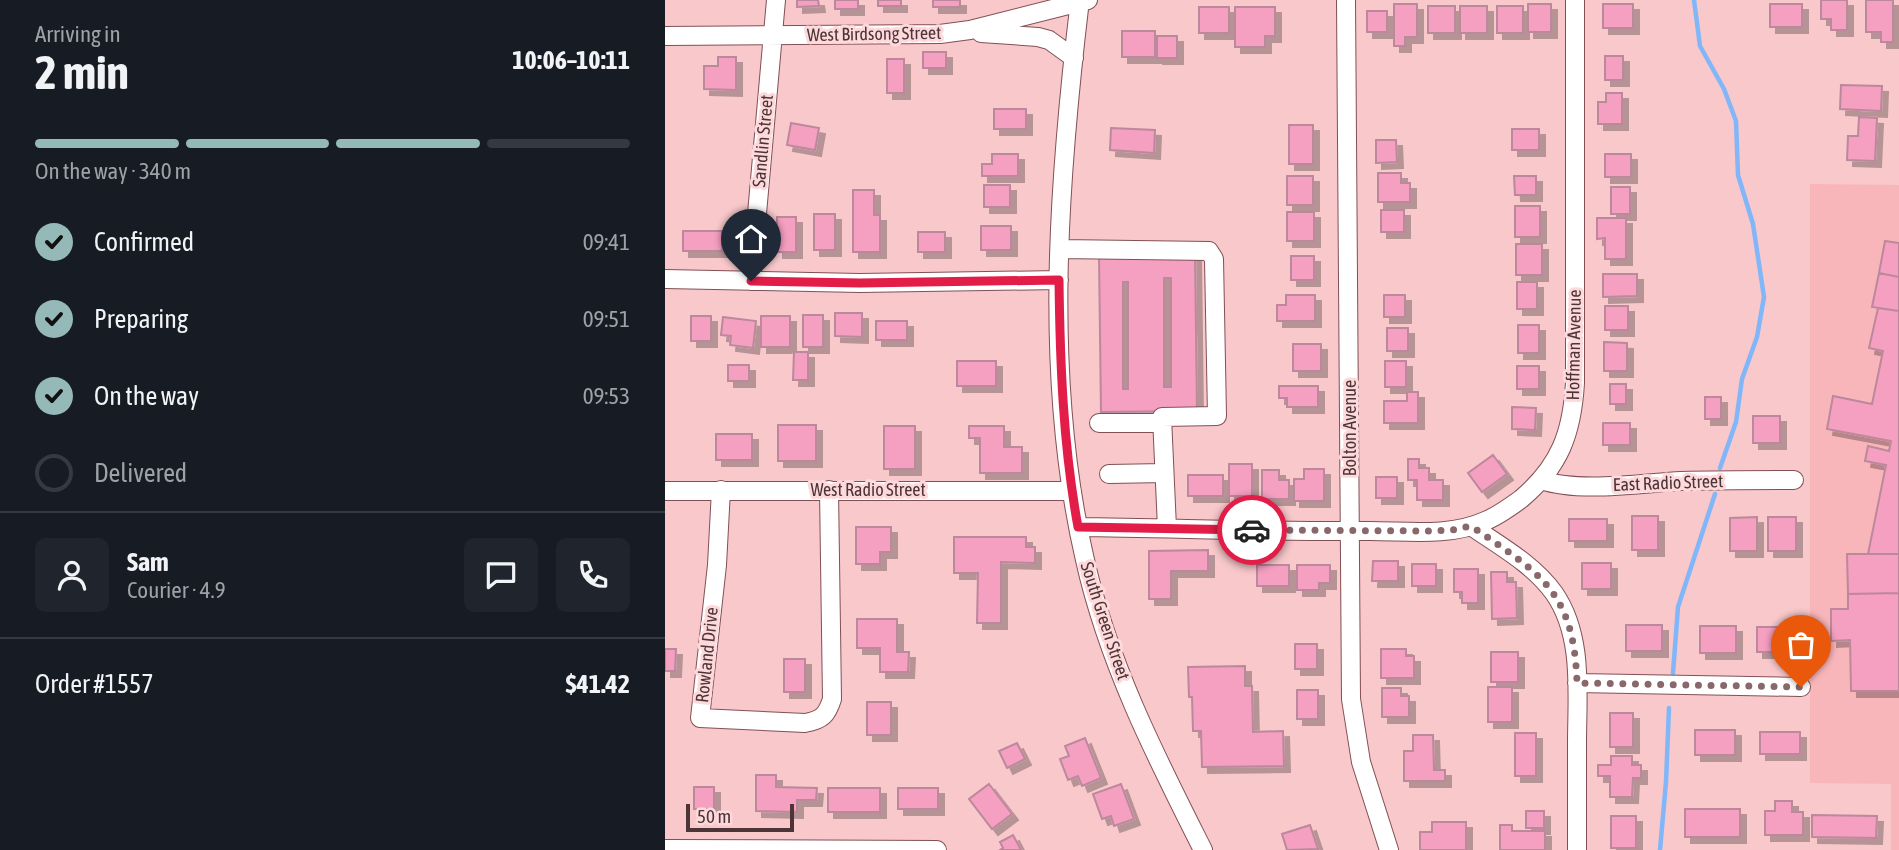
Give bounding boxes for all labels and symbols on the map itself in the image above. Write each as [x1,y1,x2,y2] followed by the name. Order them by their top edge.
[807,22,941,45] street label: West Birdsong Street
[748,94,777,188] street label: Sandlin Street
[721,209,781,281] pin
[1562,289,1585,401] street label: Hoffman Avenue
[1339,380,1360,476] street label: Bolton Avenue
[1612,470,1724,495] street label: East Radio Street
[810,479,926,500] street label: West Radio Street
[1217,495,1287,565] courier
[1077,559,1134,683] street label: South Green Street
[691,606,722,704] street label: Rowland Drive
[1771,615,1831,687] pin
[686,801,795,833] scale bar

